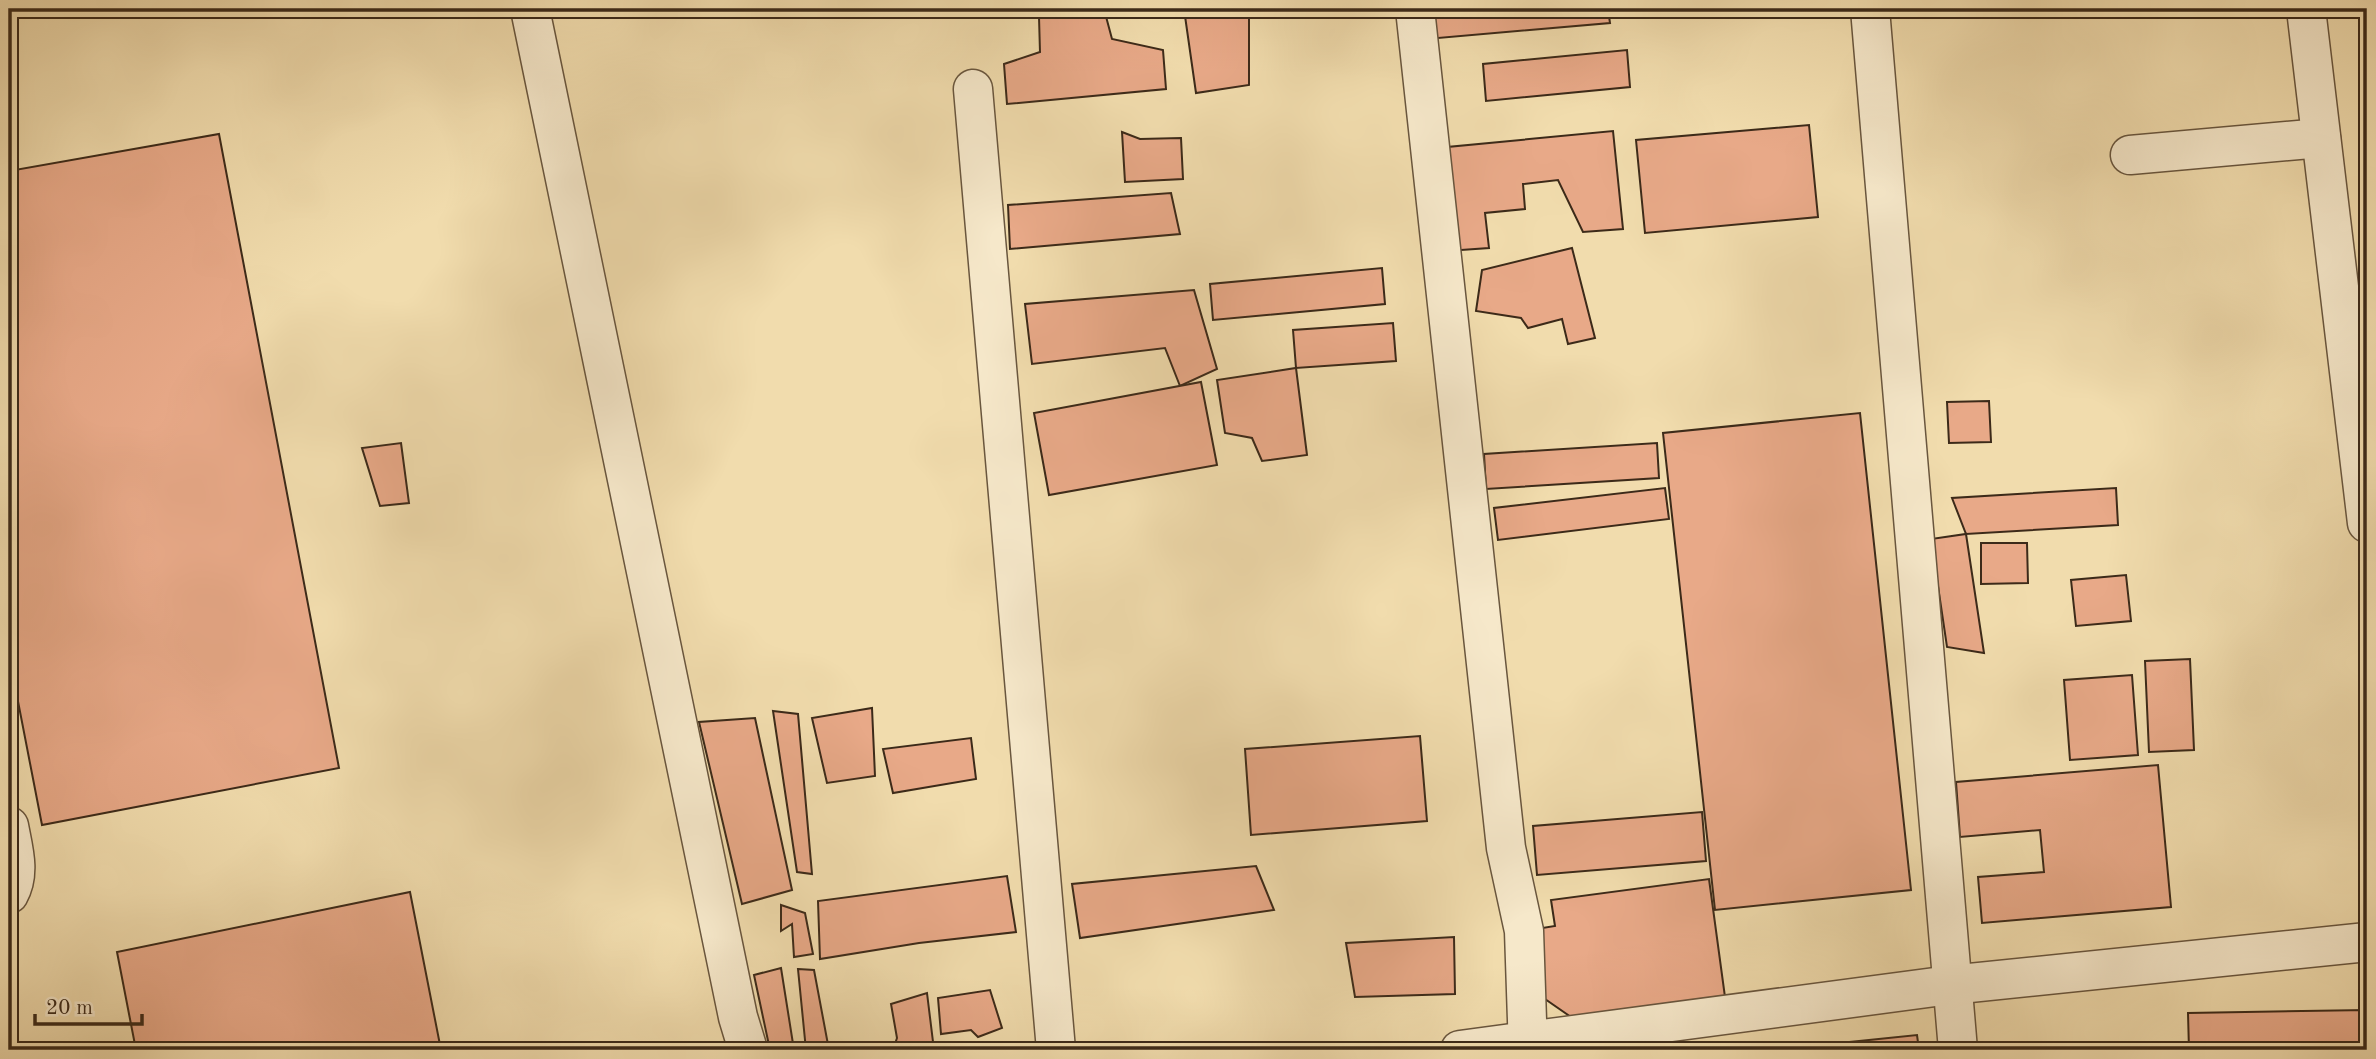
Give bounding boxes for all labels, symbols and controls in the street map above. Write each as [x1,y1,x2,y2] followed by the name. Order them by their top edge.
[35,982,142,1026] scale bar
[46,998,93,1019] text: 20 m

